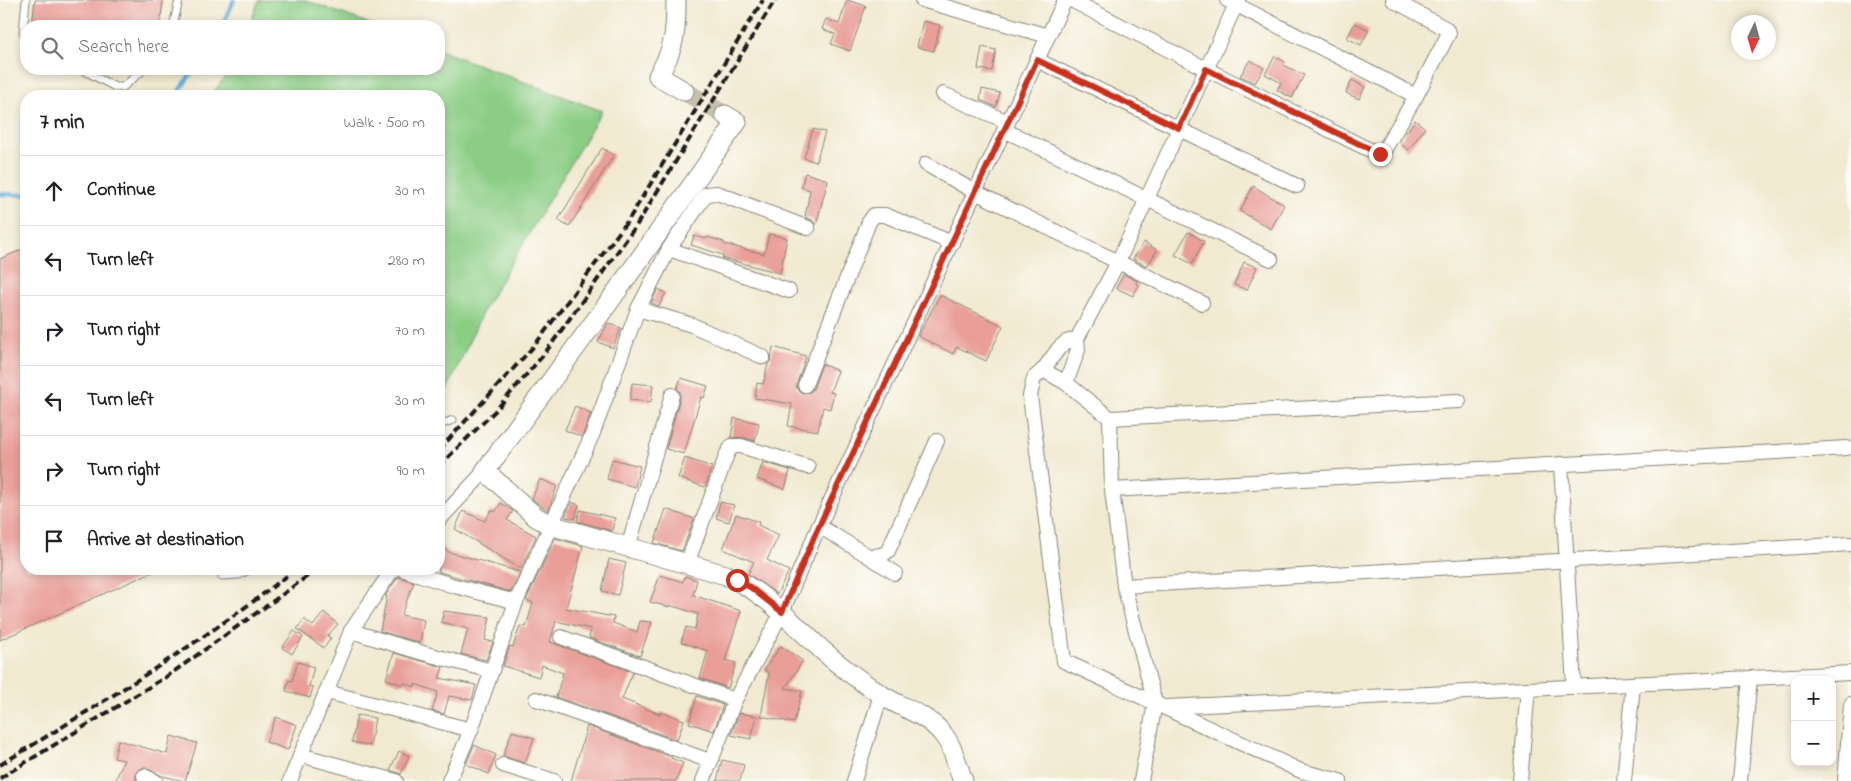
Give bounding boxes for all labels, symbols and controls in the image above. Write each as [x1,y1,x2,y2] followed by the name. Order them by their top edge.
[1731,15,1776,60] north arrow
[20,20,445,75] search box
[38,34,66,62] icon: search
[78,34,169,61] text: Search here
[40,108,84,138] text: 7 min
[343,111,425,135] text: Walk · 500 m
[1369,143,1392,166] route end
[40,177,68,205] icon: ahead
[87,177,155,204] text: Continue
[395,179,425,203] text: 30 m
[40,247,68,275] icon: left
[87,247,154,274] text: Turn left
[388,249,425,273] text: 280 m
[40,317,68,345] icon: right
[87,317,160,344] text: Turn right
[395,319,425,343] text: 70 m
[40,387,68,415] icon: left
[87,387,154,414] text: Turn left
[395,389,425,413] text: 30 m
[40,457,68,485] icon: right
[87,457,160,484] text: Turn right
[397,459,425,483] text: 90 m
[40,527,68,555] icon: arrive
[87,527,244,554] text: Arrive at destination
[726,569,749,592] route start
[1791,676,1836,766] map controls
[1791,676,1836,721] button: +
[1791,721,1836,766] button: −

